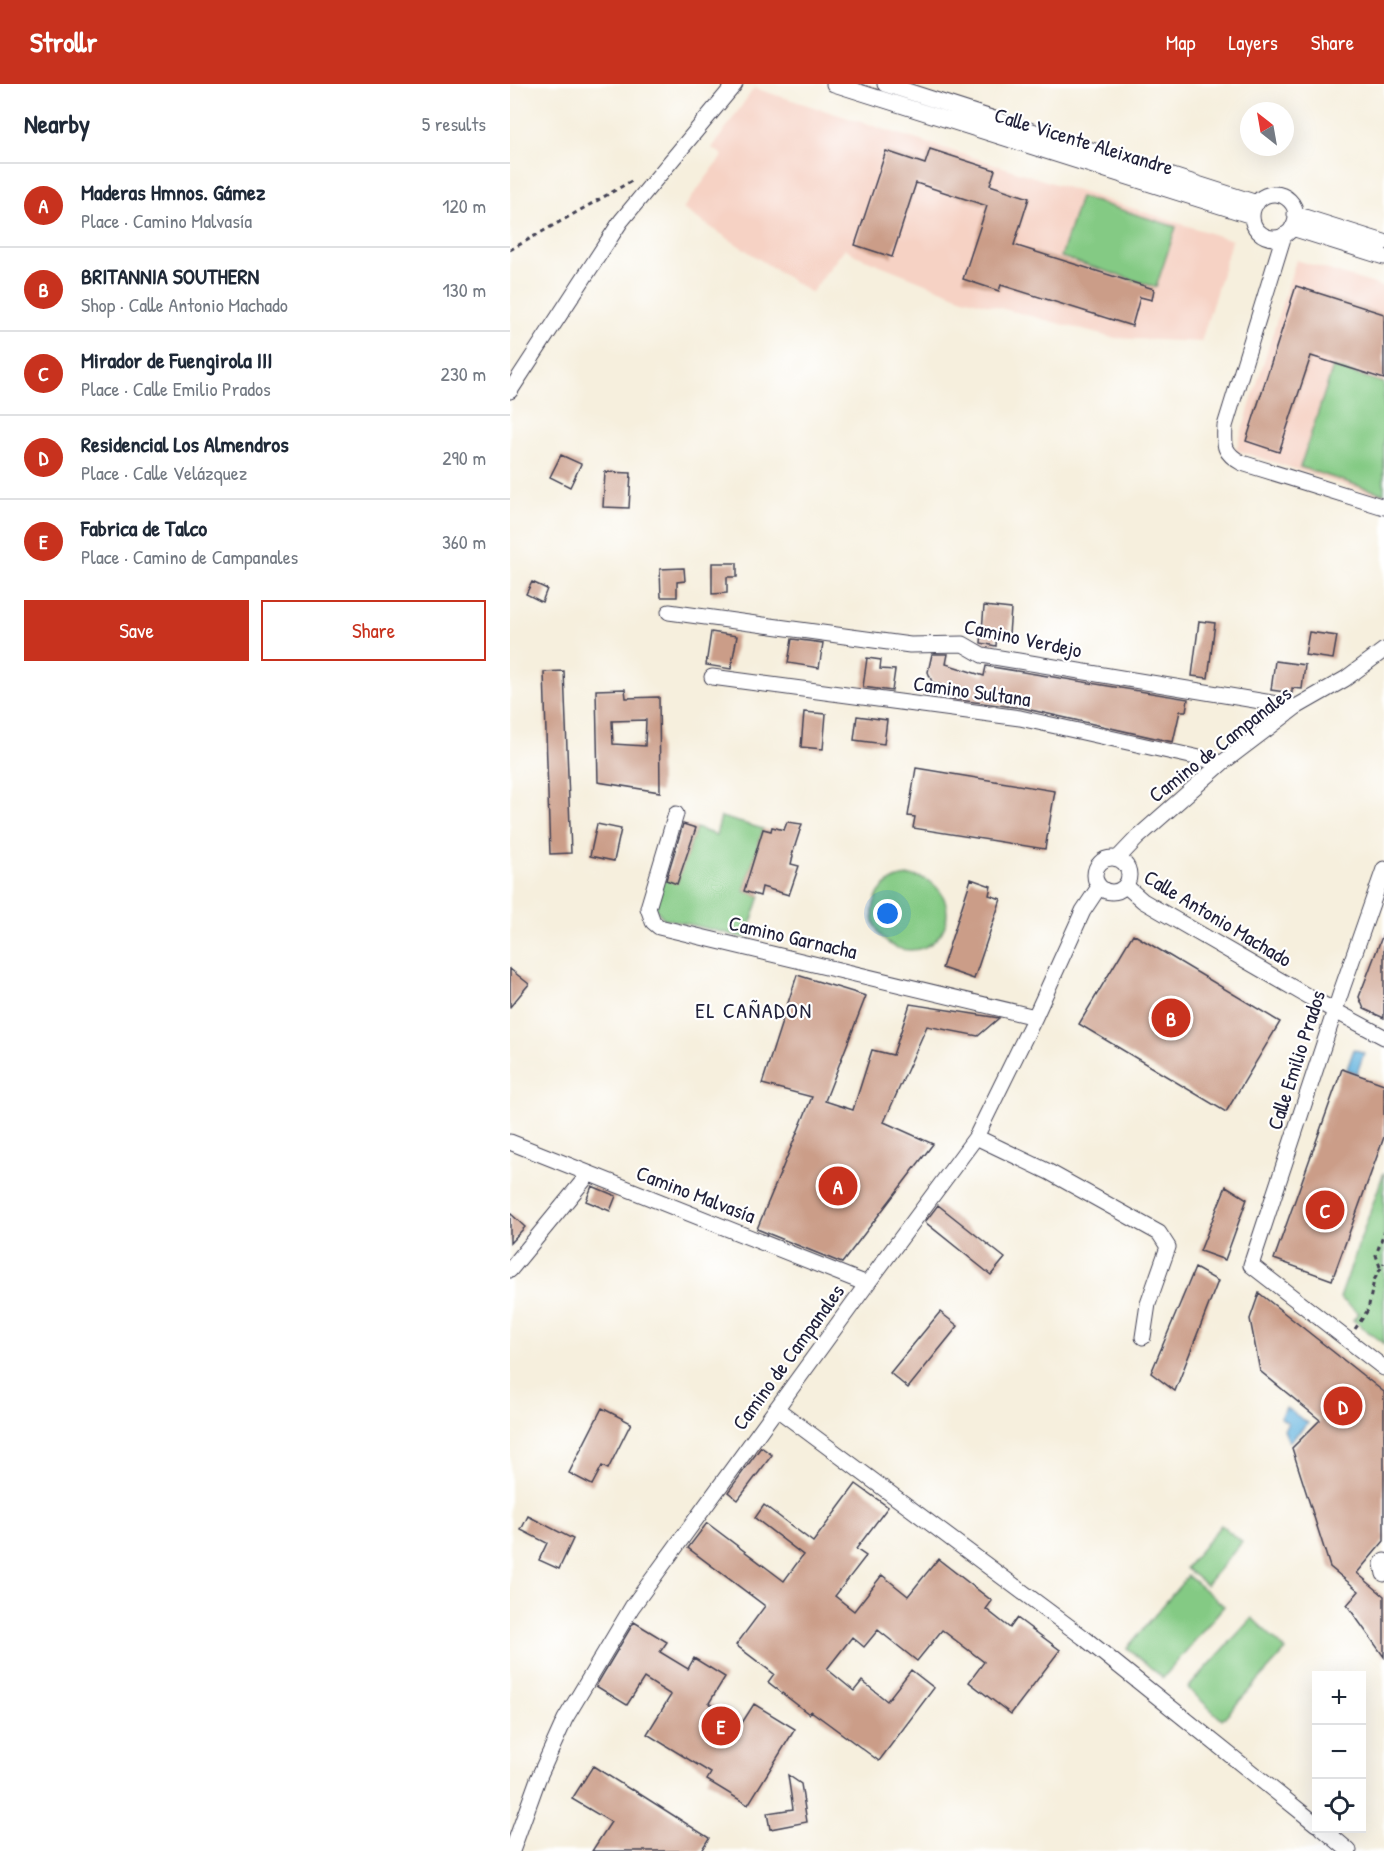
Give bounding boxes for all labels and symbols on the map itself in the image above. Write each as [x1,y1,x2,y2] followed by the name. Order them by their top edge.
[991,100,1177,182] street label: Calle Vicente Aleixandre
[1240,102,1294,156] north arrow
[961,611,1085,665] street label: Camino Verdejo
[911,668,1033,714] street label: Camino Sultana
[1143,679,1297,809] street label: Camino de Campanales
[1139,862,1297,974] street label: Calle Antonio Machado
[873,899,902,928] your location
[726,908,860,966] street label: Camino Garnacha
[1260,987,1332,1133] street label: Calle Emilio Prados
[695,995,813,1025] district label: EL CAÑADON
[1152,996,1190,1040] pin: B
[632,1158,760,1230] street label: Camino Malvasía
[818,1164,858,1208] pin: A
[1306,1188,1344,1232] pin: C
[725,1278,851,1436] street label: Camino de Campanales
[1324,1384,1362,1428] pin: D
[702,1704,740,1748] pin: E

